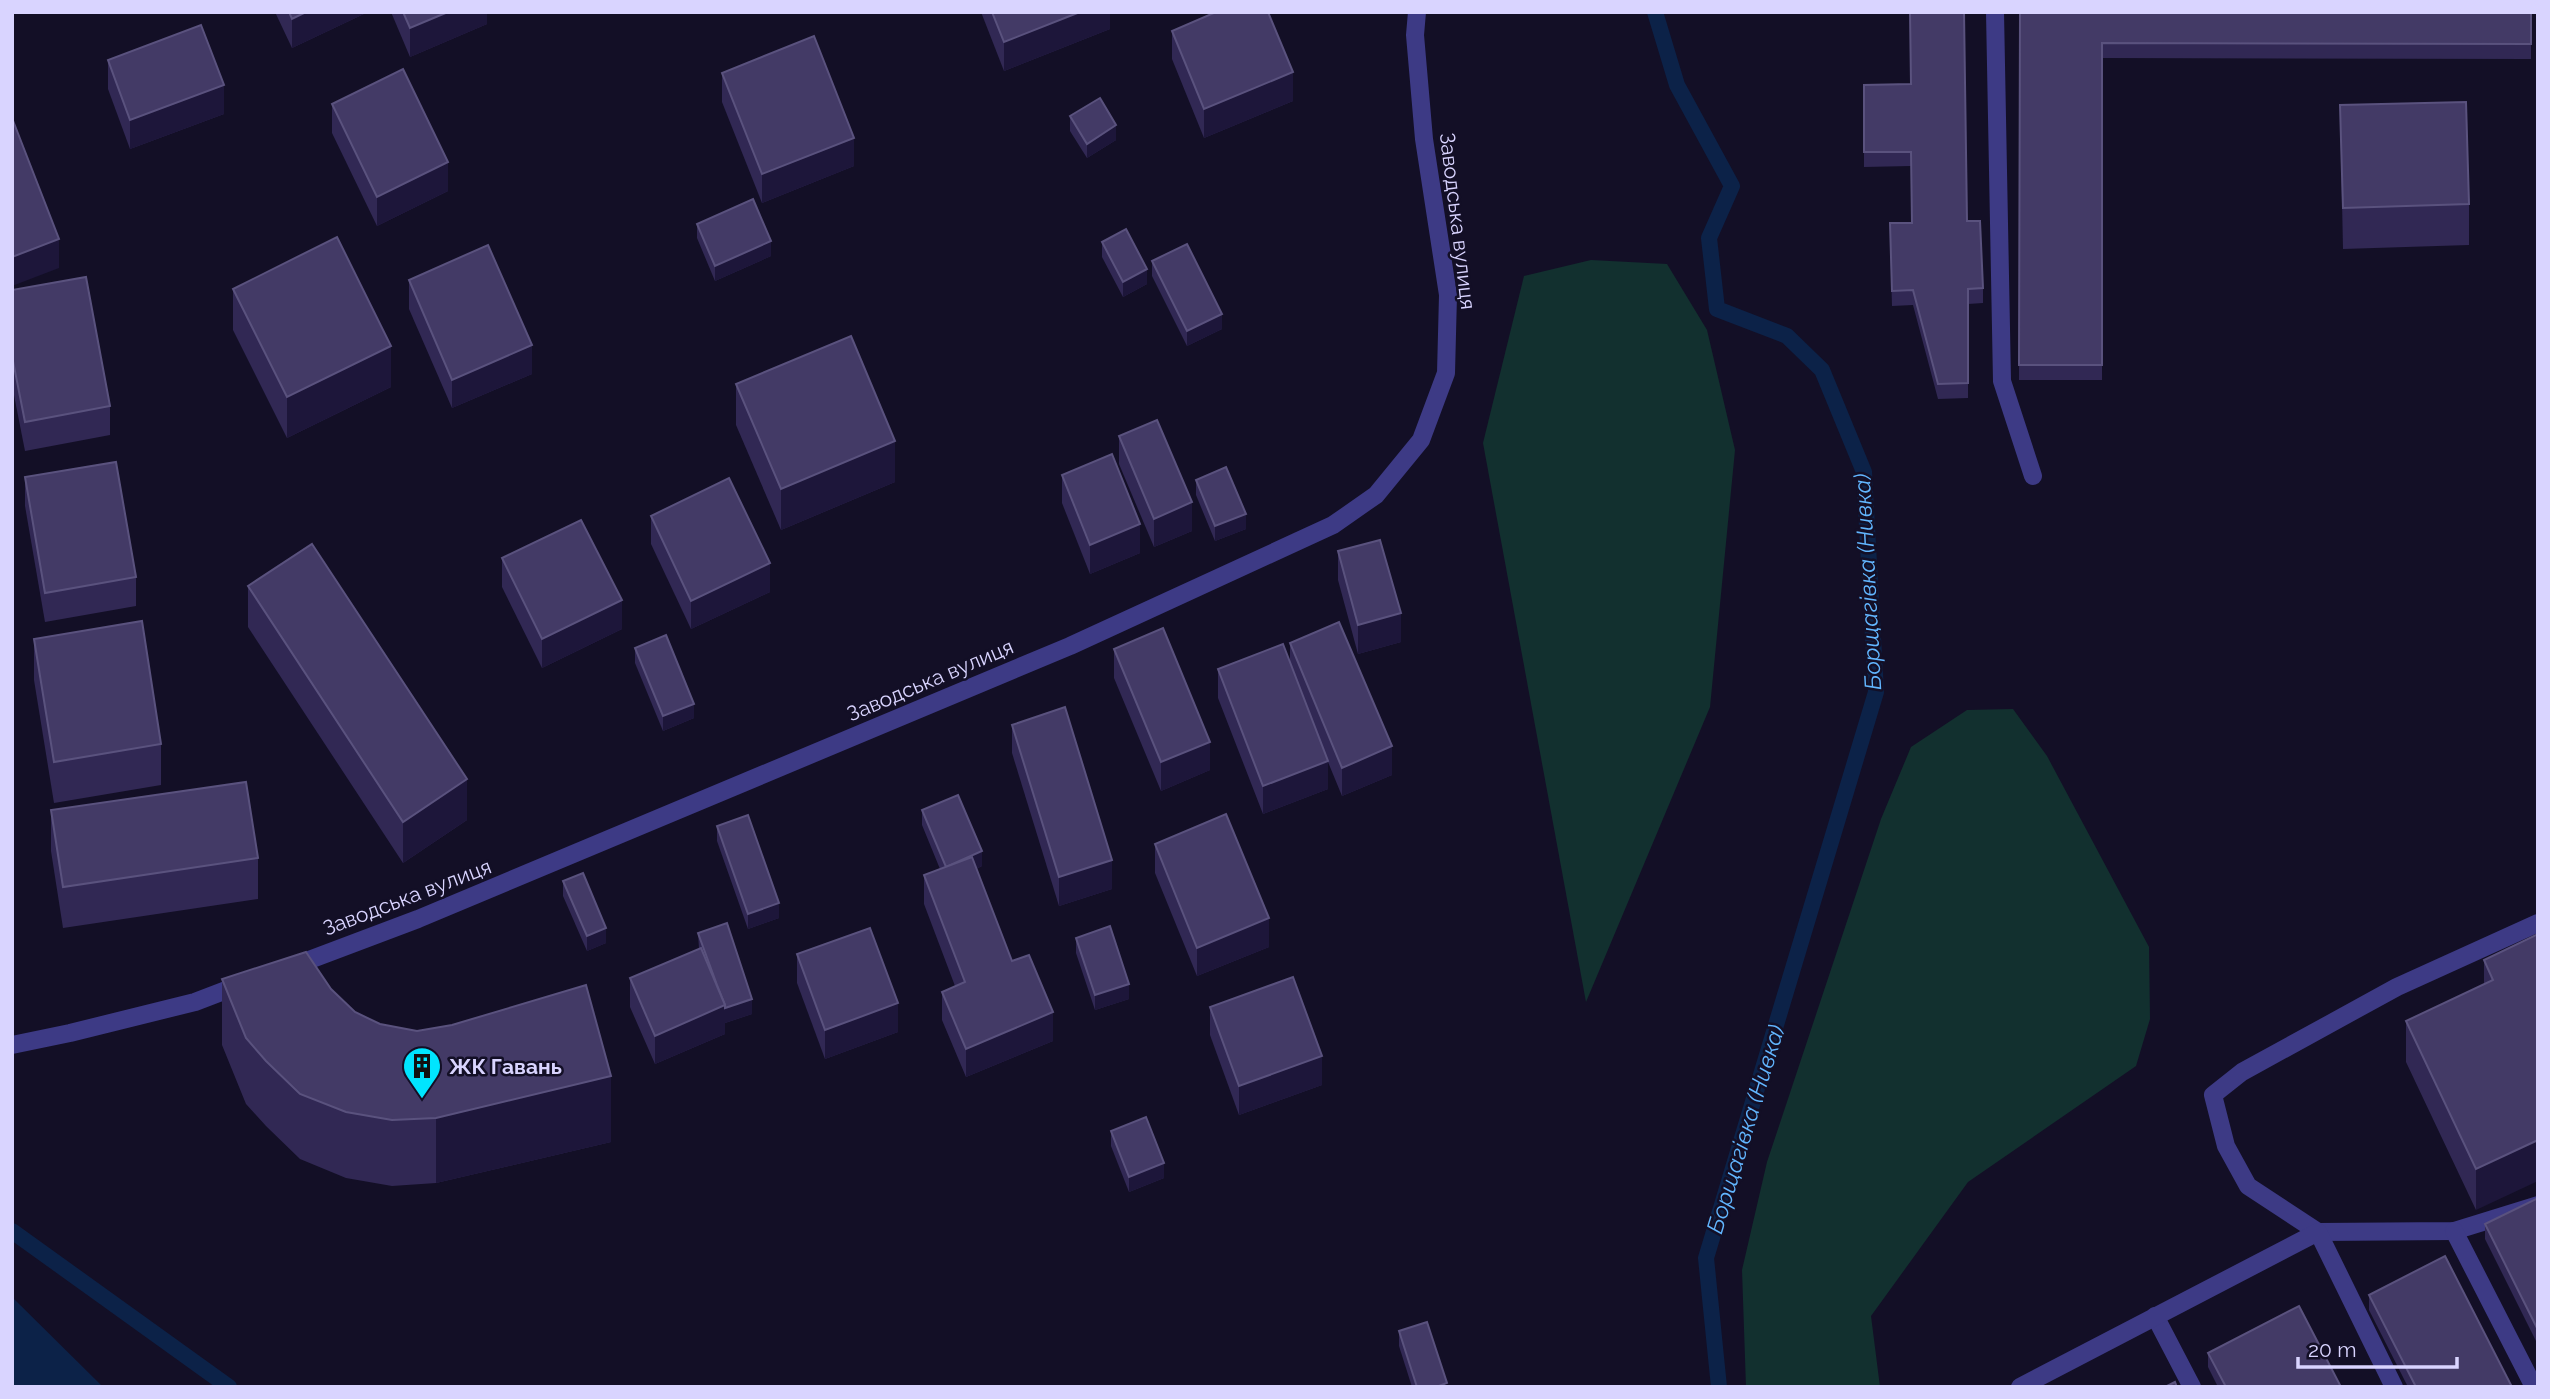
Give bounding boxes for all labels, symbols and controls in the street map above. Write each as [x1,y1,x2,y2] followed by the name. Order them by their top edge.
[1435,131,1481,311] street label: Заводська вулиця
[1848,473,1886,691] water label: Борщагівка (Нивка)
[843,634,1017,726] street label: Заводська вулиця
[319,853,495,941] street label: Заводська вулиця
[1700,1021,1790,1237] water label: Борщагівка (Нивка)
[401,1045,443,1100] building icon: ЖК Гавань
[449,1054,562,1079] place label: ЖК Гавань
[2298,1326,2457,1370] scale bar
[2308,1337,2356,1362] text: 20 m

